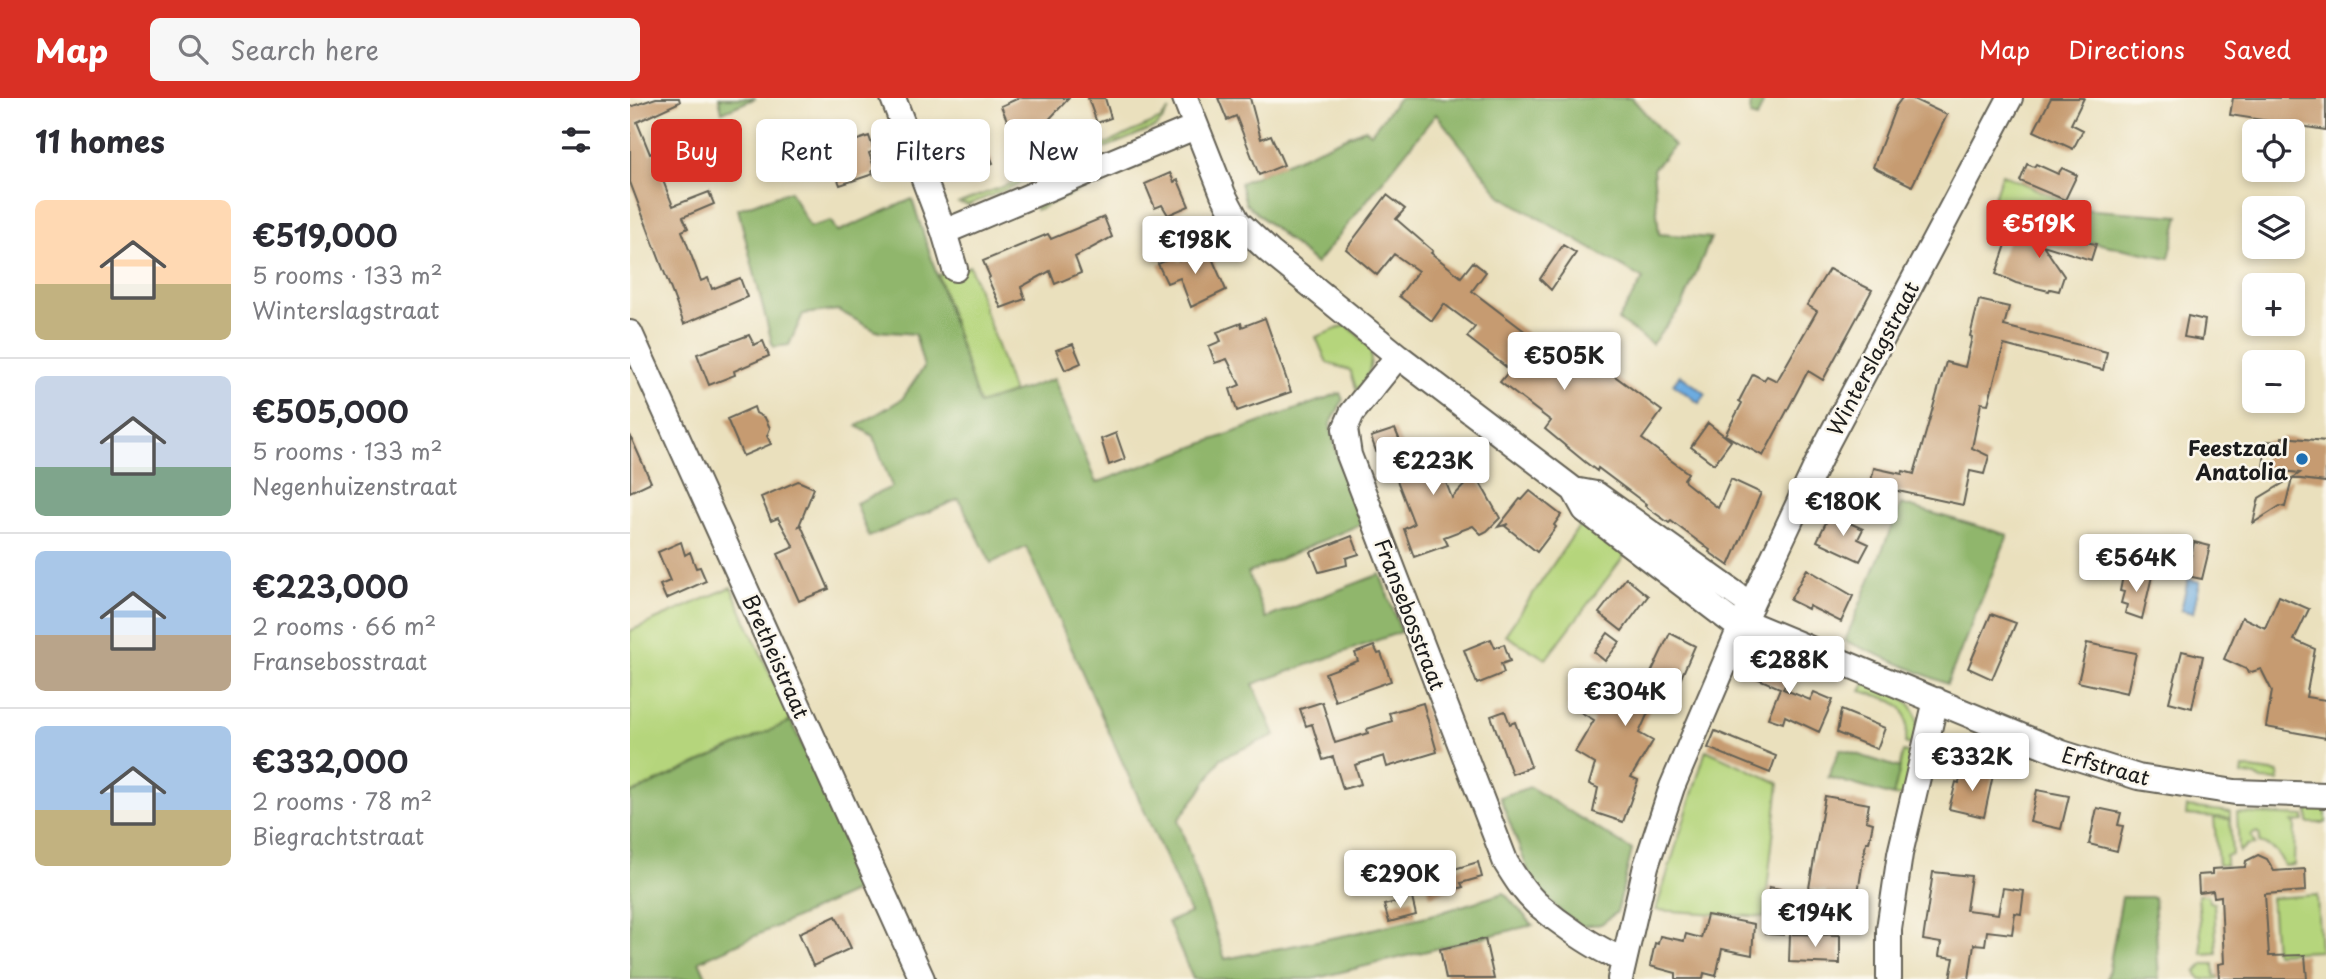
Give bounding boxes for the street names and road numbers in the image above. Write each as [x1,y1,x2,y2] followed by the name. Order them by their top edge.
[1818,275,1926,441] street label: Winterslagstraat
[1367,534,1455,695] street label: Fransebosstraat
[735,589,819,723] street label: Bretheistraat
[2058,737,2154,793] street label: Erfstraat

